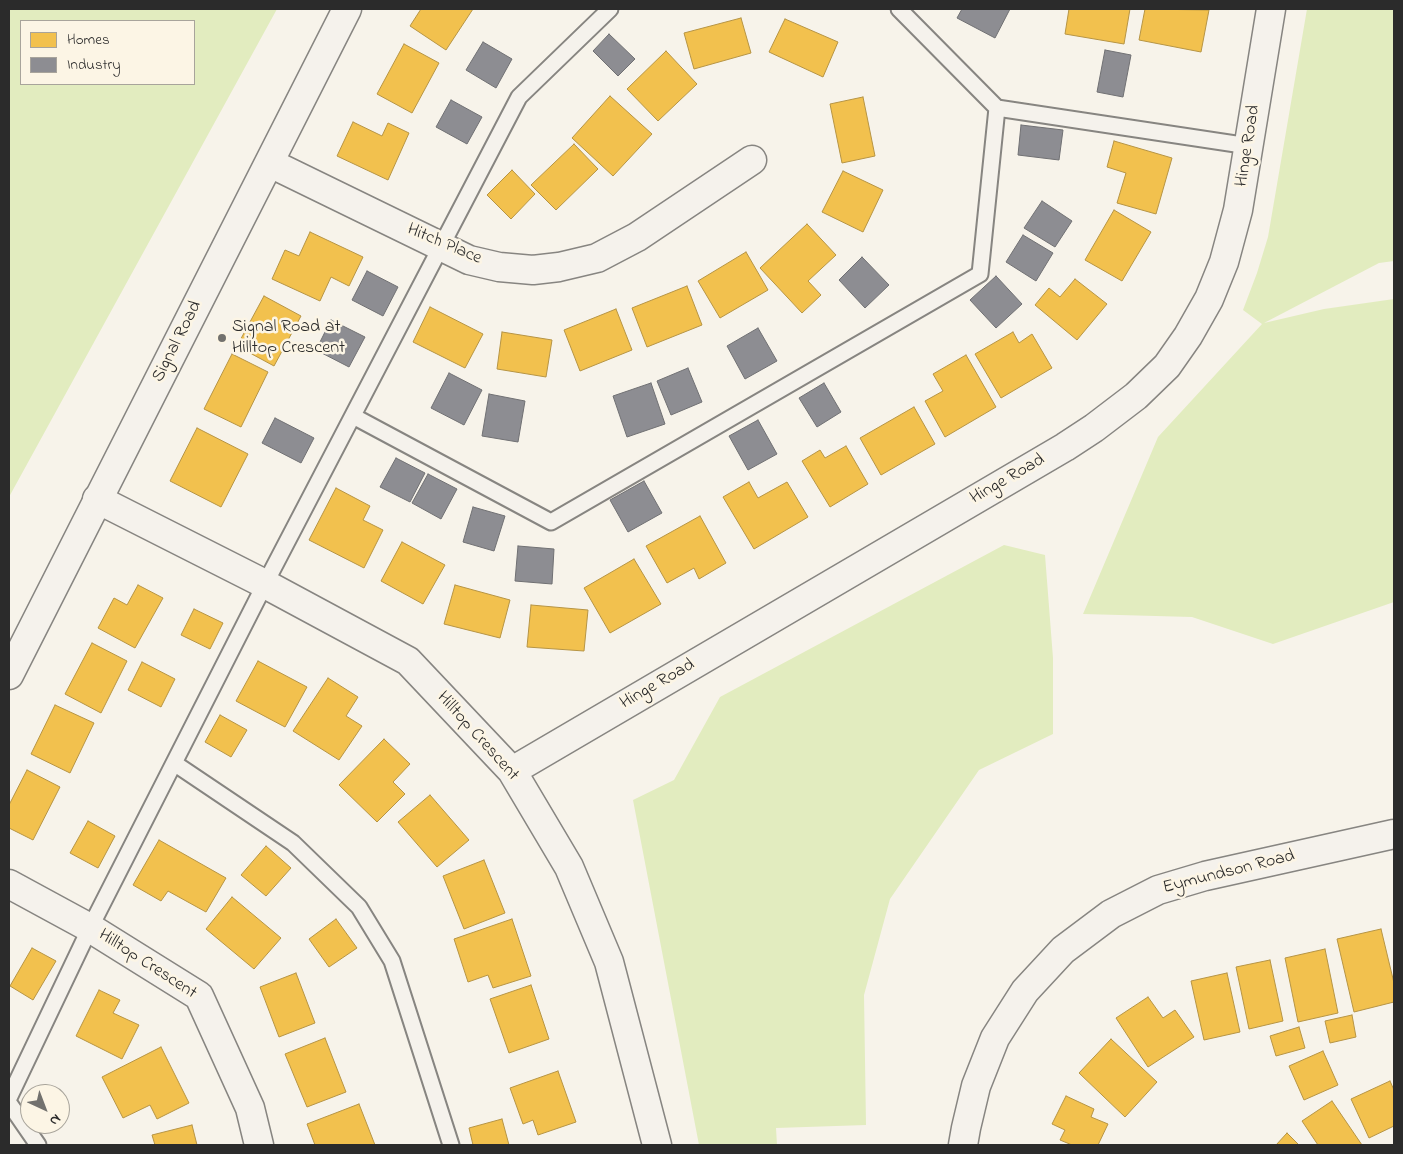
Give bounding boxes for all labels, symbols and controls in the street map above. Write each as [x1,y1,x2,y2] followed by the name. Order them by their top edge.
[20,20,195,85] legend
[67,29,110,51] text: Homes
[67,54,121,76] text: Industry
[1232,104,1266,188] street label: Hinge Road
[403,220,485,270] street label: Hitch Place
[148,298,208,386] street label: Signal Road
[232,317,345,359] place label: Signal Road at Hilltop Crescent
[216,332,228,344] marker: Signal Road at Hilltop Crescent
[967,450,1049,510] street label: Hinge Road
[617,655,699,715] street label: Hinge Road
[431,688,523,786] street label: Hilltop Crescent
[1161,846,1297,900] street label: Eymundson Road
[94,925,200,1005] street label: Hilltop Crescent
[20,1084,70,1134] north arrow
[44,1109,66,1131] text: N

